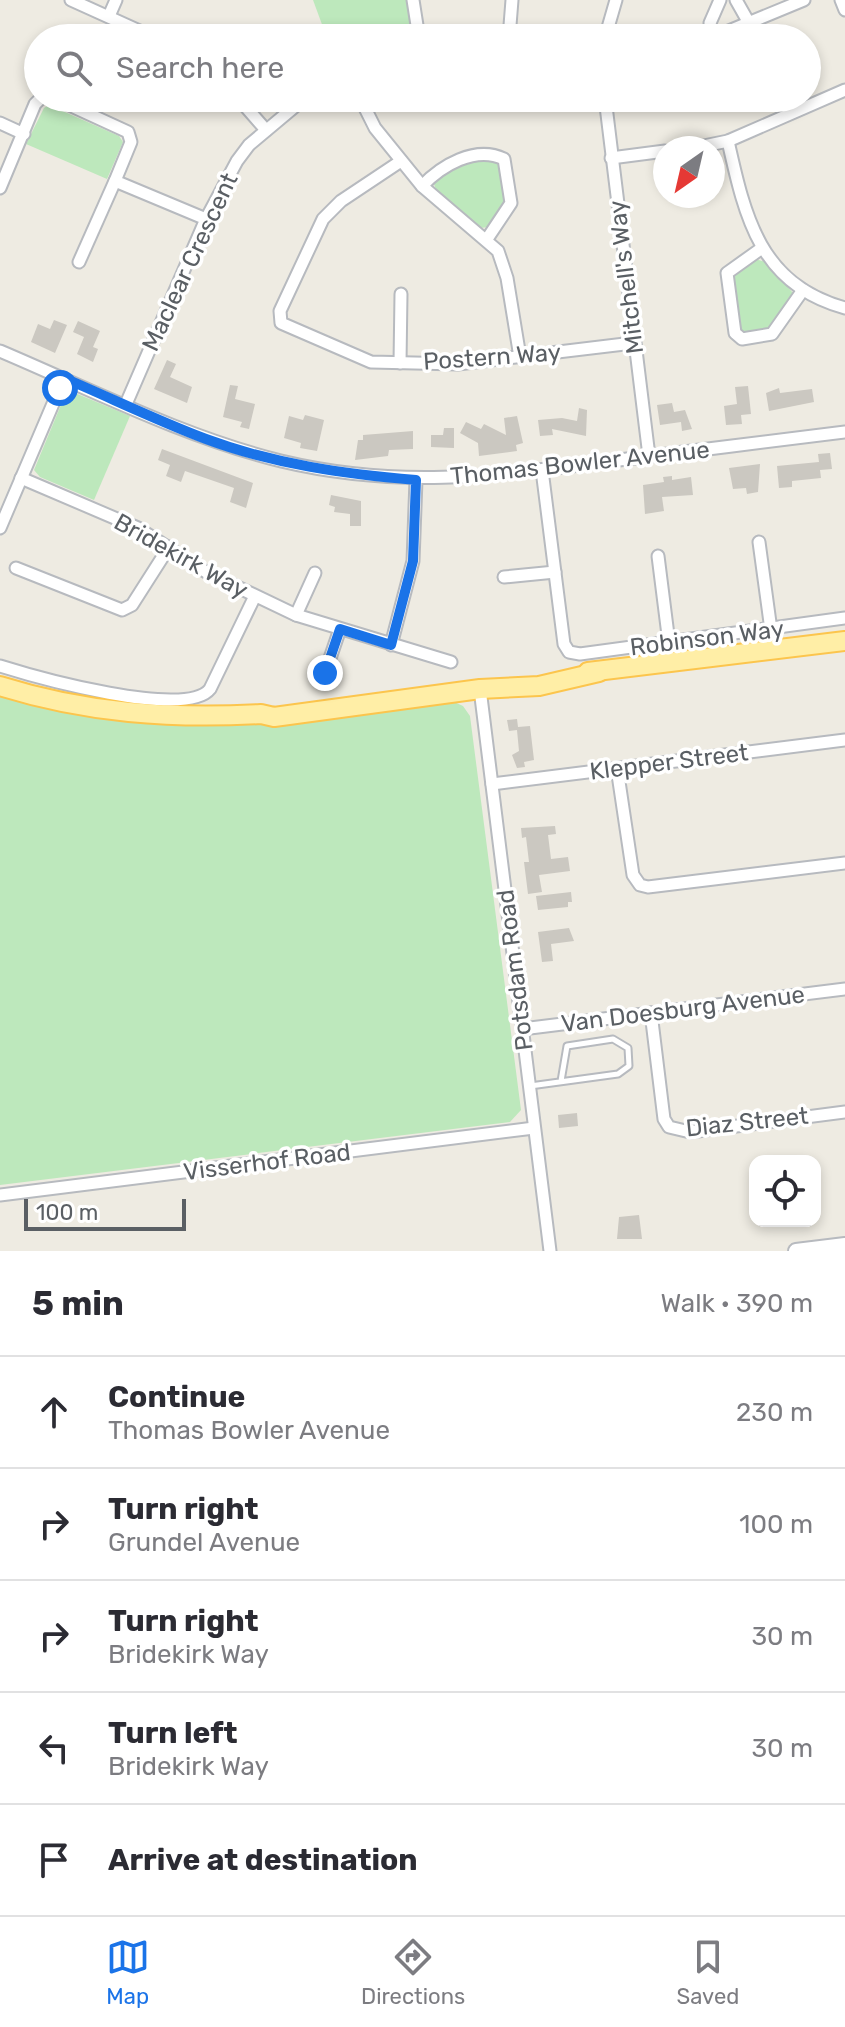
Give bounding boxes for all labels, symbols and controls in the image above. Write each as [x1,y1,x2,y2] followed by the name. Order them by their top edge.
[24,24,821,112] search box
[52,46,96,90] icon: search
[116,50,284,86] text: Search here
[653,136,725,208] north arrow
[136,168,244,356] street label: Maclear Crescent
[603,199,649,355] street label: Mitchell's Way
[422,338,562,376] street label: Postern Way
[42,370,78,406] route start
[449,435,711,491] street label: Thomas Bowler Avenue
[109,508,253,604] street label: Bridekirk Way
[628,615,786,661] street label: Robinson Way
[307,655,343,691] route end
[588,738,750,786] street label: Klepper Street
[491,888,539,1052] street label: Potsdam Road
[560,980,806,1038] street label: Van Doesburg Avenue
[684,1102,810,1142] street label: Diaz Street
[182,1138,352,1186] street label: Visserhof Road
[749,1155,821,1227] map controls
[749,1155,821,1227] button: locate
[24,1195,186,1231] scale bar
[36,1199,98,1226] text: 100 m
[32,1283,124,1324] text: 5 min
[661,1288,813,1319] text: Walk · 390 m
[108,1379,245,1415] text: Continue
[32,1390,76,1434] icon: ahead
[736,1397,813,1428] text: 230 m
[108,1415,390,1446] text: Thomas Bowler Avenue
[108,1491,259,1527] text: Turn right
[32,1502,76,1546] icon: right
[739,1509,813,1540] text: 100 m
[108,1527,300,1558] text: Grundel Avenue
[108,1603,259,1639] text: Turn right
[32,1614,76,1658] icon: right
[751,1621,813,1652] text: 30 m
[108,1639,269,1670] text: Bridekirk Way
[108,1715,238,1751] text: Turn left
[32,1726,76,1770] icon: left
[751,1733,813,1764] text: 30 m
[108,1751,269,1782] text: Bridekirk Way
[32,1838,76,1882] icon: arrive
[108,1842,418,1878] text: Arrive at destination
[106,1935,150,2010] tab: Map
[361,1935,465,2010] tab: Directions
[677,1935,739,2010] tab: Saved

